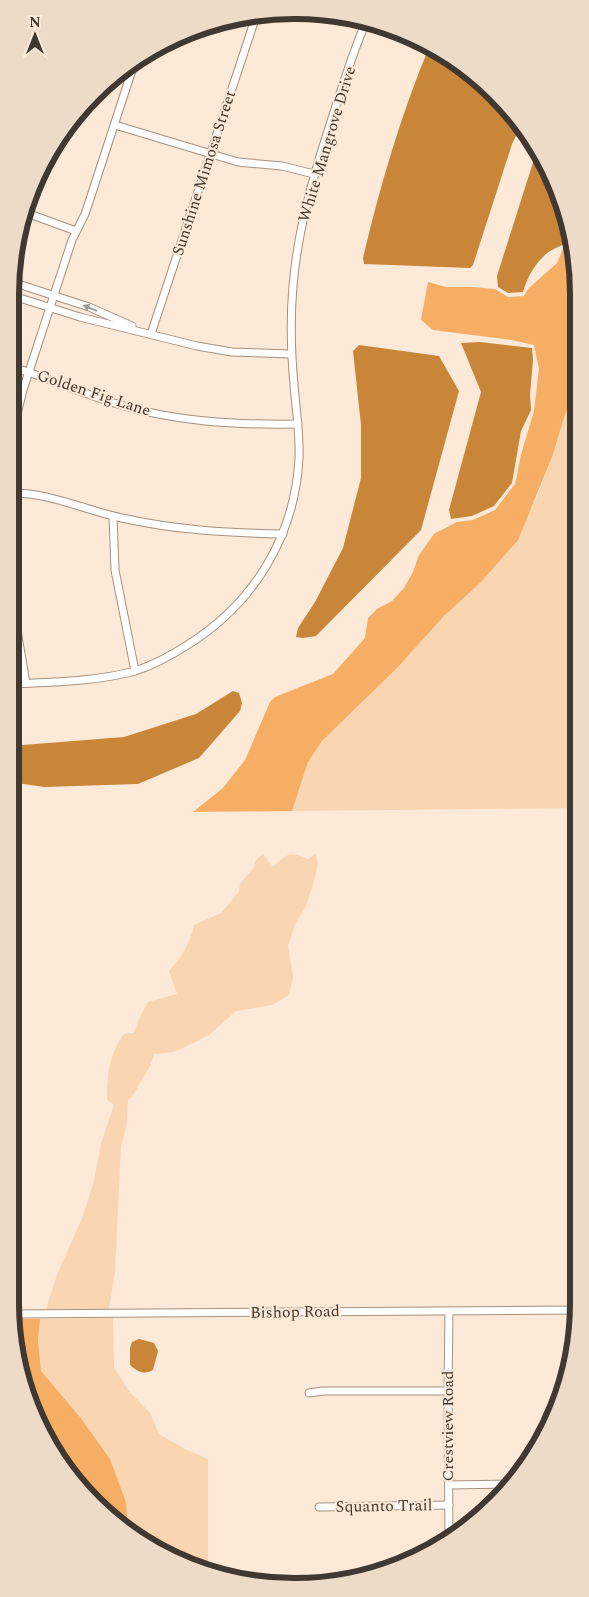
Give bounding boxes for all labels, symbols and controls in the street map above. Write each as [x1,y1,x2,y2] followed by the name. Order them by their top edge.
[10,10,60,60] north arrow
[29,12,41,33] text: N
[292,63,362,225] street label: White Mangrove Drive
[166,87,242,259] street label: Sunshine Mimosa Street
[82,304,97,312] one-way arrow
[34,363,154,423] street label: Golden Fig Lane
[250,1299,340,1325] street label: Bishop Road
[436,1371,460,1481] street label: Crestview Road
[336,1493,432,1519] street label: Squanto Trail

